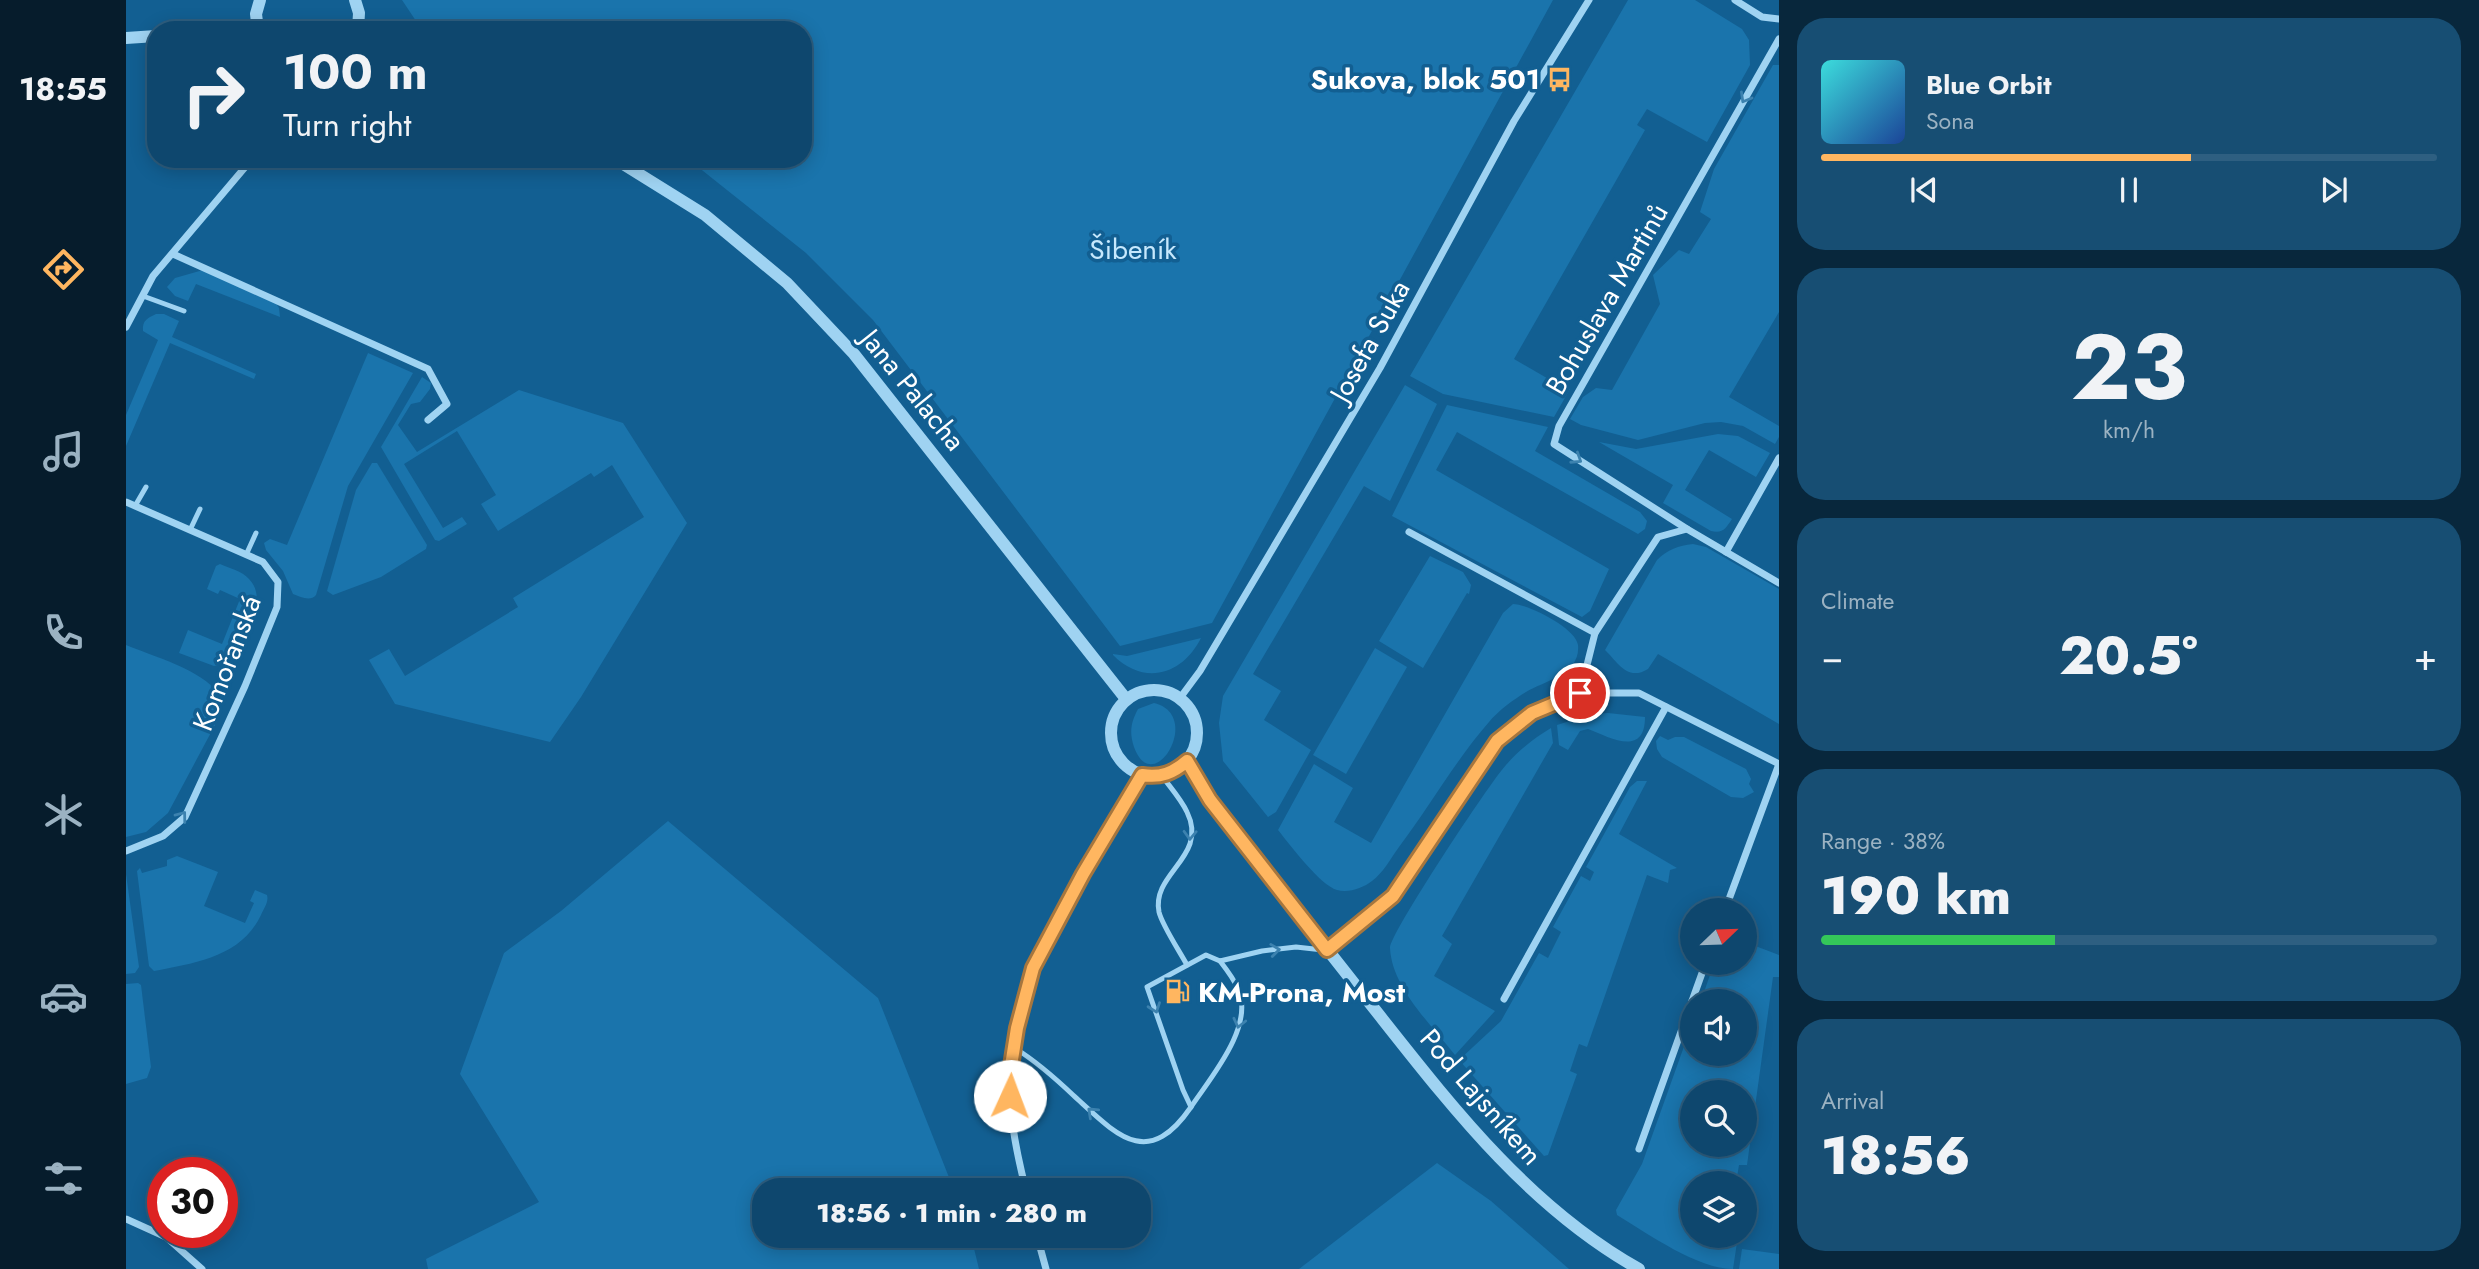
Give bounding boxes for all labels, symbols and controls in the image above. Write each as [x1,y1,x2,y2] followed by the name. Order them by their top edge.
[283,37,428,107] text: 100 m
[168,49,259,140] icon: right
[1310,59,1540,100] place label: Sukova, blok 501
[1546,65,1574,93] bus stop icon: Sukova, blok 501
[19,66,107,112] text: 18:55
[1926,66,2051,104] text: Blue Orbit
[1740,91,1753,104] one-way arrow
[283,102,412,148] text: Turn right
[1926,104,1974,138] text: Sona
[1905,171,1943,209] icon: previous
[2110,171,2148,209] icon: pause
[2315,171,2353,209] icon: next
[1536,196,1678,402] street label: Bohuslava Martinů
[1089,229,1177,270] park label: Šibeník
[39,245,88,294] icon: directions
[1318,273,1420,413] street label: Josefa Suka
[2071,302,2187,433] text: 23
[849,317,975,460] street label: Jana Palacha
[2103,413,2155,447] text: km/h
[39,427,88,476] icon: music
[1570,450,1583,463] one-way arrow
[1821,584,1894,618] text: Climate
[182,589,272,737] street label: Komořanská
[39,608,88,657] icon: phone
[2059,618,2198,694] text: 20.5°
[1821,629,1843,684] text: −
[2414,629,2437,684] text: +
[1550,663,1610,723] pin
[1561,674,1599,712] icon: arrive
[39,790,88,839] icon: climate
[174,811,187,823] one-way arrow
[1821,824,1945,858] text: Range · 38%
[1183,830,1198,841] one-way arrow
[1821,858,2011,934] text: 190 km
[1680,898,1757,975] north arrow
[1680,898,1757,1248] map controls
[1269,942,1281,957] one-way arrow
[39,972,88,1021] icon: car
[1198,972,1405,1013] place label: KM-Prona, Most
[1164,978,1192,1006] fuel station icon: KM-Prona, Most
[1680,989,1757,1066] button: sound
[1147,1002,1161,1014] one-way arrow
[1233,1017,1248,1029] one-way arrow
[1410,1020,1552,1174] street label: Pod Lajsníkem
[973,1059,1047,1133] position arrow
[1680,1080,1757,1157] button: search
[1821,1084,1884,1118] text: Arrival
[1087,1108,1100,1121] one-way arrow
[1821,1118,1970,1194] text: 18:56
[39,1154,88,1203] icon: filters
[147,1157,238,1248] speed limit sign: 30
[1680,1171,1757,1248] button: layers
[816,1194,1087,1232] text: 18:56 · 1 min · 280 m

